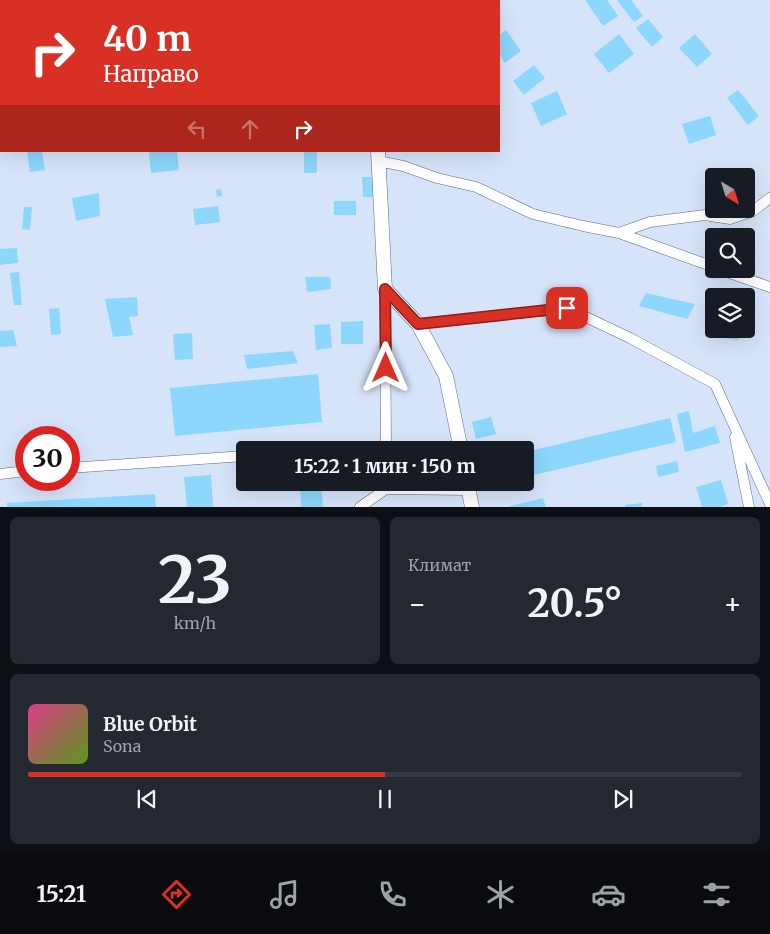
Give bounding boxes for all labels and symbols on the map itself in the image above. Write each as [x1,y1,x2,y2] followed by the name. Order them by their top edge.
[705,168,755,218] north arrow
[546,287,588,329] pin
[359,341,411,393] position arrow
[15,426,80,491] speed limit sign: 30

